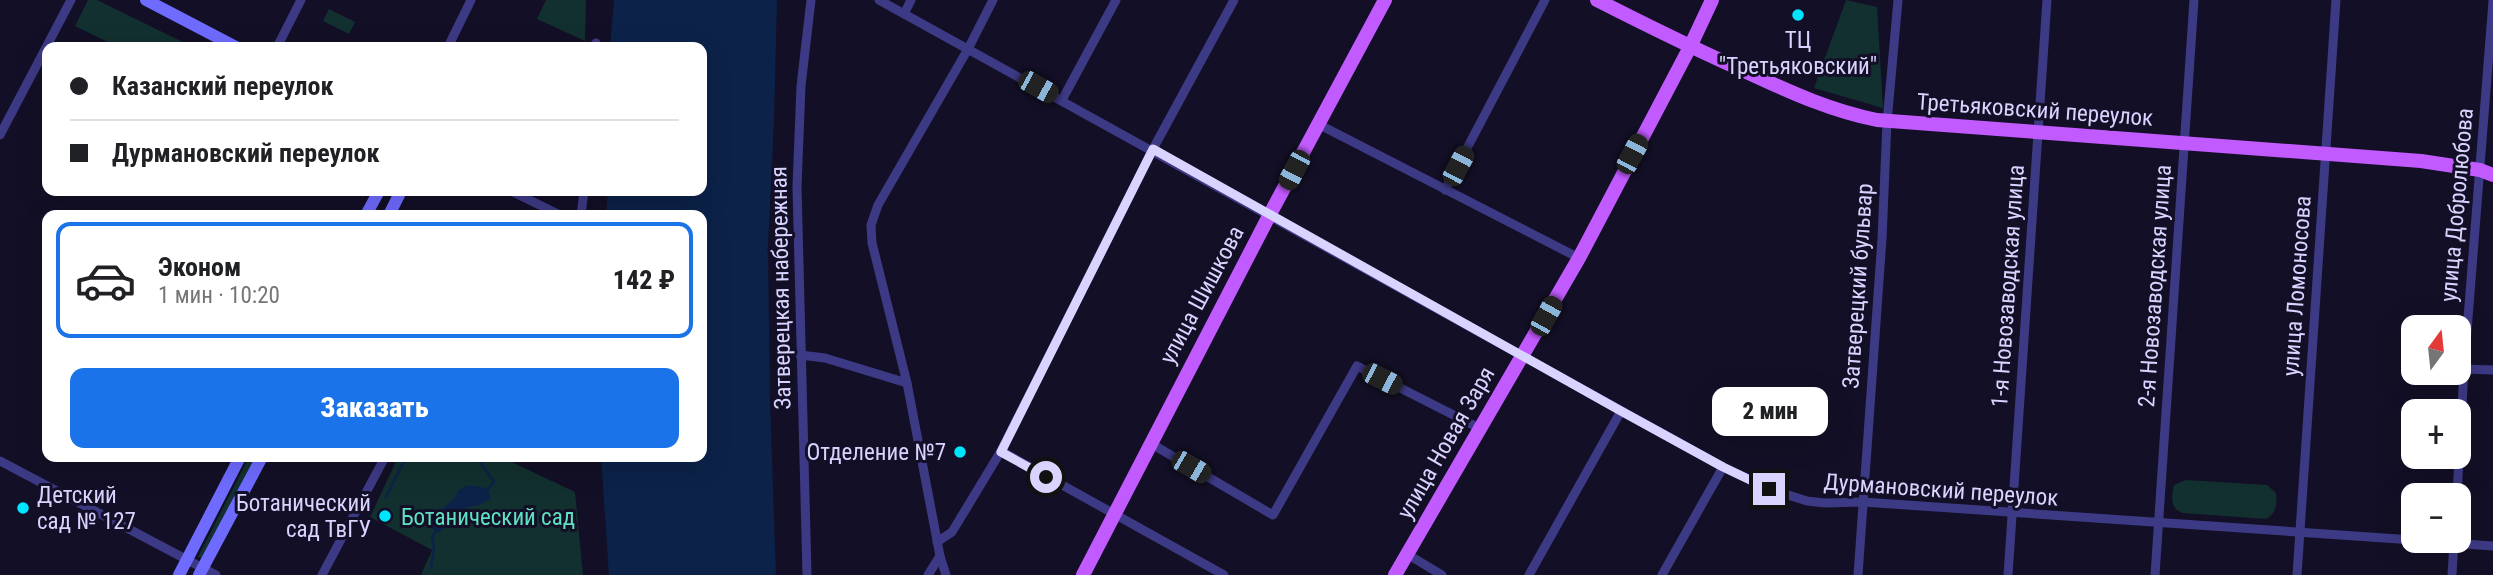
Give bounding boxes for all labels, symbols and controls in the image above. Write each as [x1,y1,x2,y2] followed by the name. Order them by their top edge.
[1790,7,1806,23] marker: ТЦ "Третьяковский"
[1719,27,1877,80] place label: ТЦ "Третьяковский"
[1015,68,1062,106] car
[112,71,334,101] text: Казанский переулок
[1916,88,2154,132] street label: Третьяковский переулок
[2435,107,2479,303] street label: улица Добролюбова
[1613,131,1652,177] car
[112,138,380,168] text: Дурмановский переулок
[1439,143,1478,189] car
[1275,147,1314,193] car
[1986,164,2030,408] street label: 1-я Новозаводская улица
[2133,164,2177,408] street label: 2-я Новозаводская улица
[765,166,797,410] street label: Затверецкая набережная
[1837,182,1879,390] street label: Затверецкий бульвар
[2277,195,2317,377] street label: улица Ломоносова
[1154,221,1250,369] street label: улица Шишкова
[74,249,137,312] icon: car
[158,252,241,282] text: Эконом
[613,265,675,295] text: 142 ₽
[158,282,280,309] text: 1 мин · 10:20
[1527,293,1566,339] car
[2401,315,2471,385] north arrow
[2401,315,2471,553] map controls
[1359,360,1406,398] car
[1392,362,1500,524] street label: улица Новая Заря
[70,368,679,448] button: Заказать
[1711,388,1827,436] callout: 2 мин
[1742,398,1798,425] text: 2 мин
[2401,399,2471,469] button: +
[807,439,946,466] place label: Отделение №7
[952,444,968,460] marker: Отделение №7
[1168,447,1215,487] car
[1030,461,1062,493] route start
[1823,468,2059,512] street label: Дурмановский переулок
[1753,473,1785,505] route end
[37,482,136,535] place label: Детский сад № 127
[2401,483,2471,553] button: −
[236,490,371,543] place label: Ботанический сад ТвГУ
[15,500,31,516] marker: Детский сад № 127
[401,504,575,531] park label: Ботанический сад
[377,508,393,524] marker: Ботанический сад ТвГУ

